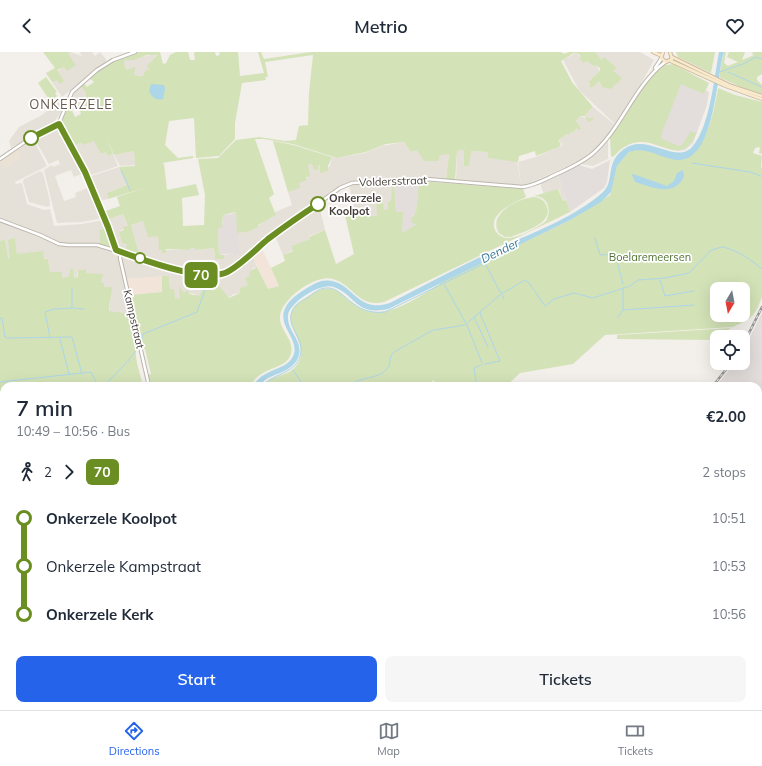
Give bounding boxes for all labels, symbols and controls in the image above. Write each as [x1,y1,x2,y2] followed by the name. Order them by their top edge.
[16,15,38,37] icon: back
[354,15,408,38] text: Metrio
[724,15,746,37] icon: heart
[29,96,113,112] district label: ONKERZELE
[23,130,39,146] unlabelled marker
[359,173,427,189] street label: Voldersstraat
[329,191,381,218] place label: Onkerzele Koolpot
[310,196,326,212] marker: Onkerzele Koolpot
[478,235,522,266] water label: Dender
[609,250,691,264] park label: Boelaremeersen
[134,252,146,264] unlabelled marker
[183,262,219,288] line badge: 70
[193,266,209,284] text: 70
[710,282,750,322] north arrow
[710,282,750,370] map controls
[120,288,148,350] street label: Kampstraat
[710,330,750,370] button: locate
[16,394,73,422] text: 7 min
[706,407,746,426] text: €2.00
[16,423,130,439] text: 10:49 – 10:56 · Bus
[16,461,38,483] icon: walk
[58,461,80,483] icon: forward
[94,463,111,481] text: 70
[44,464,52,480] text: 2
[702,464,746,480] text: 2 stops
[46,509,177,528] text: Onkerzele Koolpot
[712,510,746,526] text: 10:51
[46,557,201,576] text: Onkerzele Kampstraat
[712,558,746,574] text: 10:53
[46,605,154,624] text: Onkerzele Kerk
[712,606,746,622] text: 10:56
[16,656,377,702] button: Start
[385,656,746,702] button: Tickets
[109,720,160,758] tab: Directions
[377,720,400,758] tab: Map
[618,720,653,758] tab: Tickets

